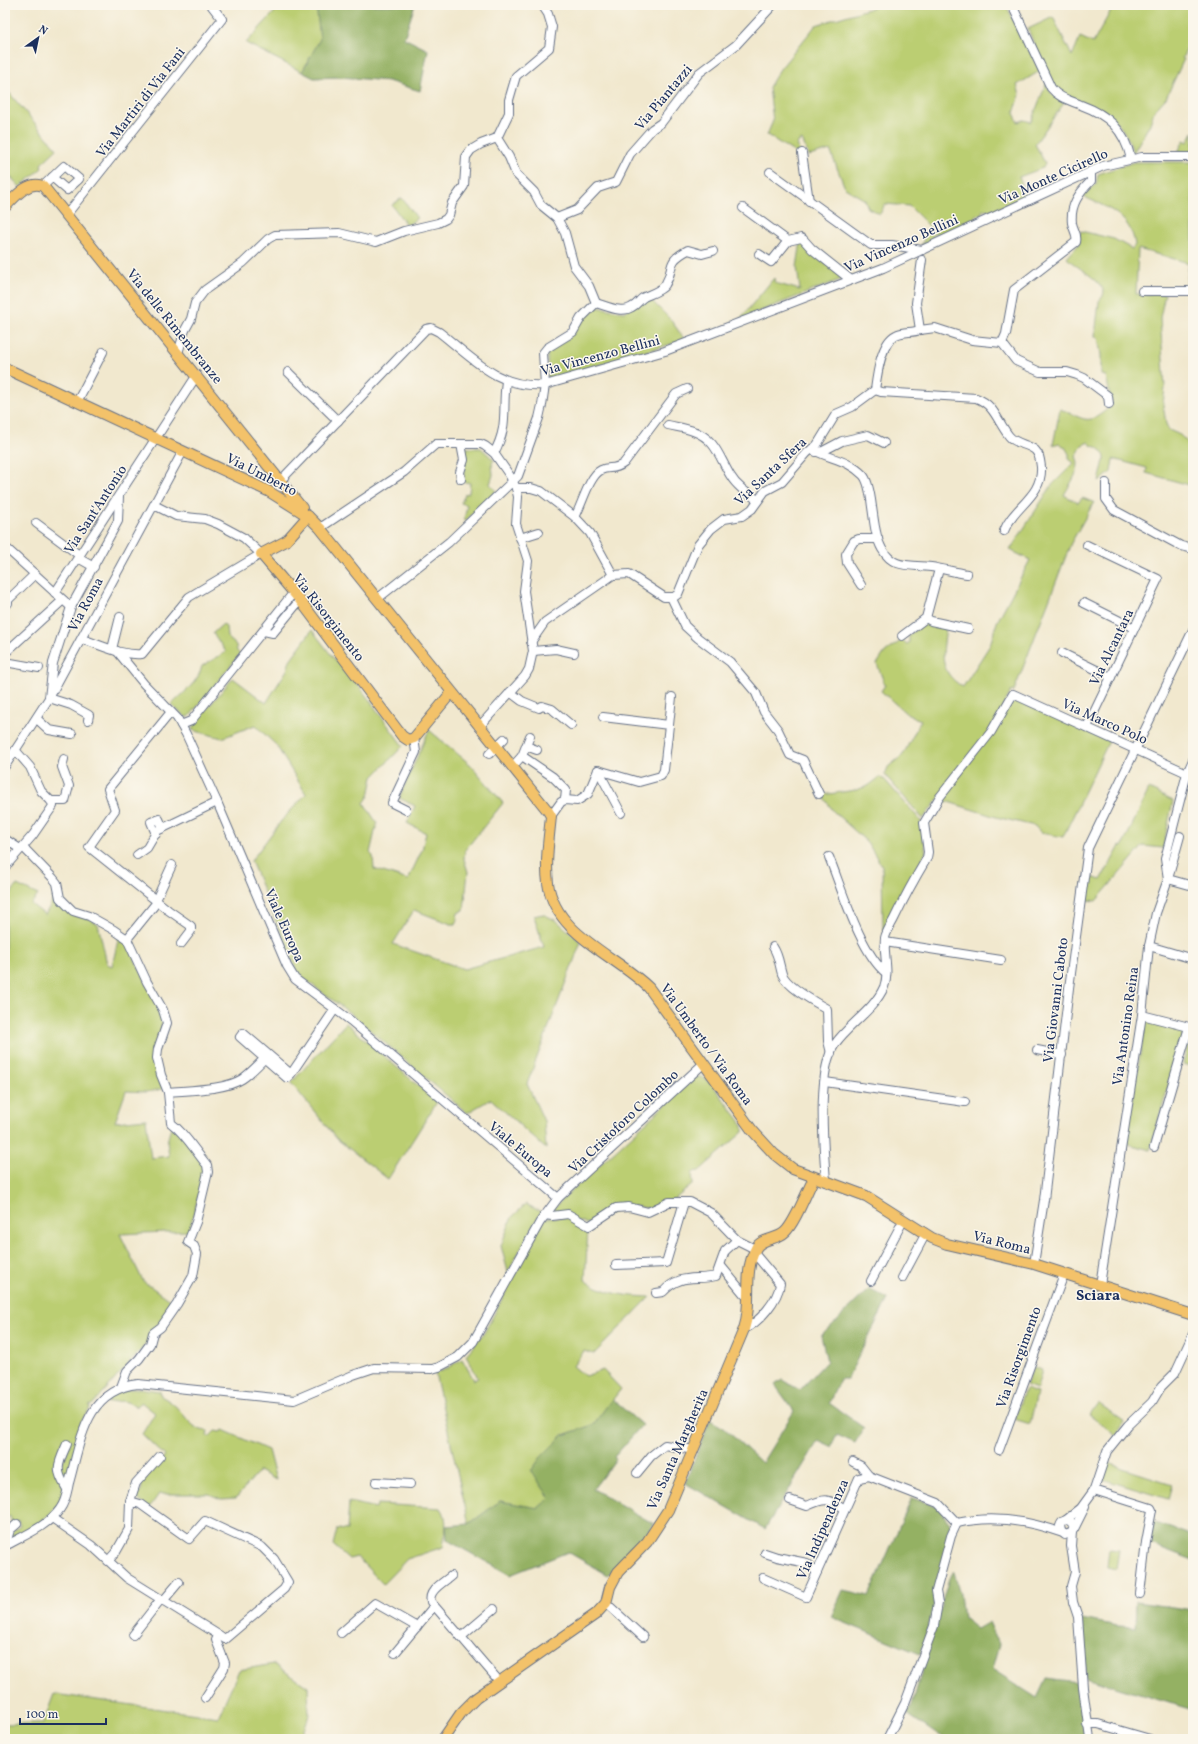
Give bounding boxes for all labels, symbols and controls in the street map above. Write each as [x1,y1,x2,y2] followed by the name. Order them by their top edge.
[18,18,58,58] north arrow
[35,22,50,39] text: N
[92,44,190,162] street label: Via Martiri di Via Fani
[631,61,697,135] street label: Via Piantazzi
[996,145,1111,210] street label: Via Monte Cicirello
[842,211,962,278] street label: Via Vincenzo Bellini
[121,265,226,389] street label: Via delle Rimembranze
[539,331,662,382] street label: Via Vincenzo Bellini
[731,434,811,511] street label: Via Santa Sfera
[223,449,300,501] street label: Via Umberto
[60,462,132,558] street label: Via Sant'Antonio
[287,570,368,666] street label: Via Risorgimento
[64,574,109,635] street label: Via Roma
[1086,606,1139,689] street label: Via Alcantara
[1058,695,1150,750] street label: Via Marco Polo
[259,886,308,965] street label: Viale Europa
[1039,936,1074,1064] street label: Via Giovanni Caboto
[1109,965,1144,1087] street label: Via Antonino Reina
[655,980,757,1110] street label: Via Umberto / Via Roma
[565,1066,683,1178] street label: Via Cristoforo Colombo
[484,1118,556,1183] street label: Viale Europa
[971,1227,1033,1260] street label: Via Roma
[1076,1286,1120,1307] district label: Sciara
[992,1304,1047,1411] street label: Via Risorgimento
[643,1386,714,1513] street label: Via Santa Margherita
[793,1476,854,1583] street label: Via Indipendenza
[20,1700,106,1726] scale bar
[26,1707,59,1723] text: 100 m

